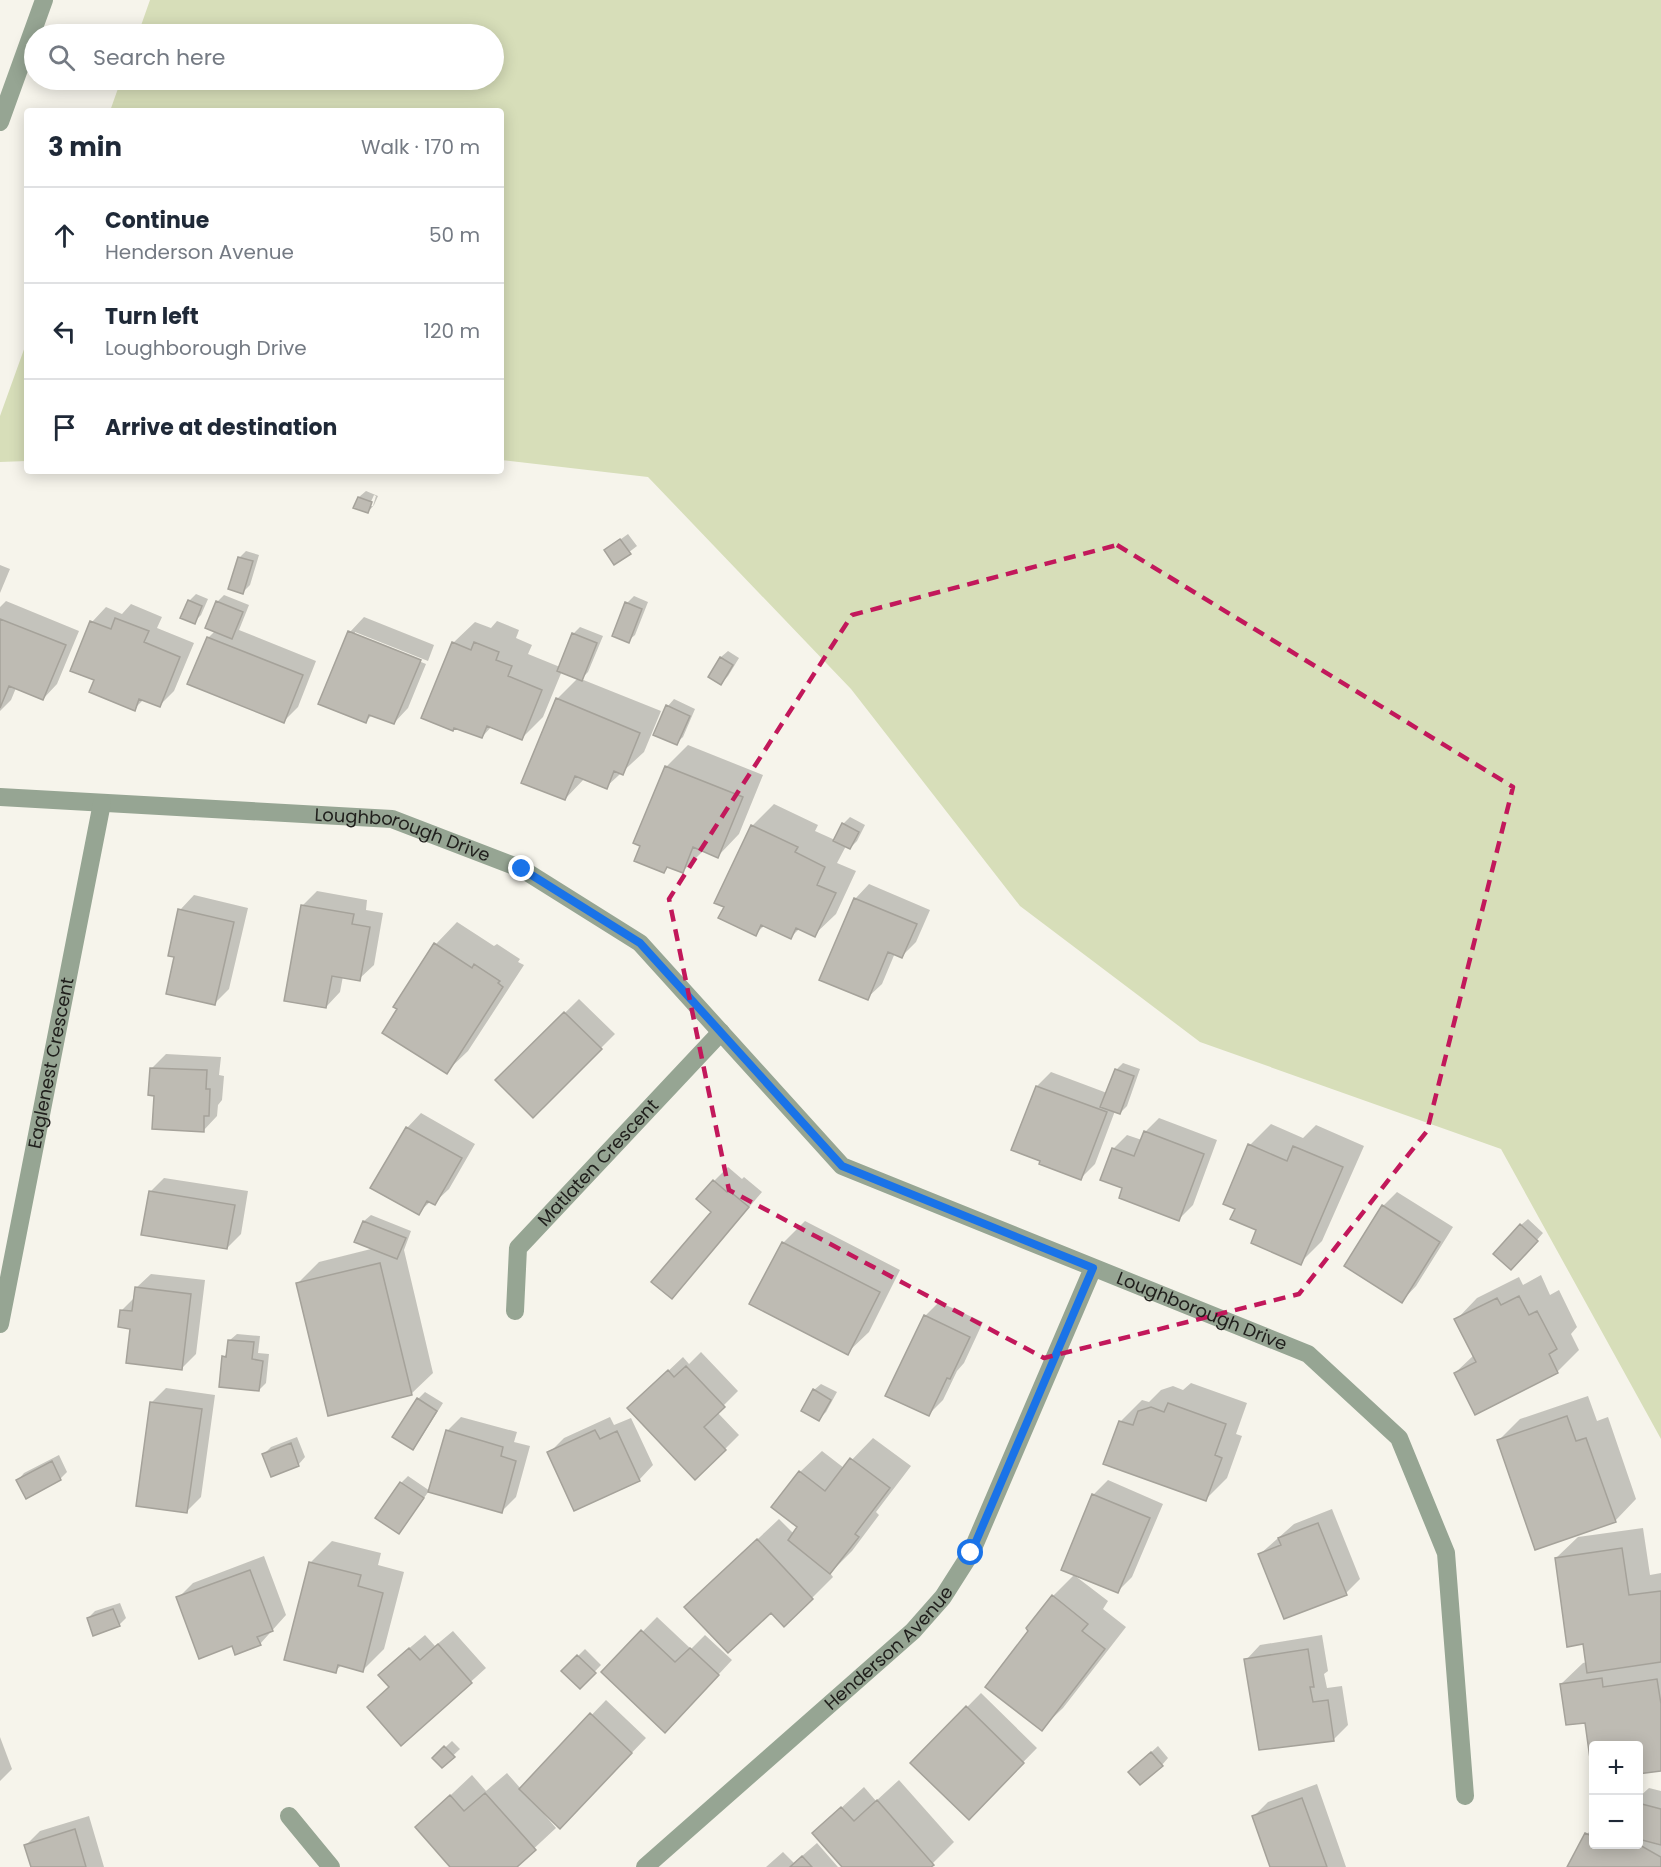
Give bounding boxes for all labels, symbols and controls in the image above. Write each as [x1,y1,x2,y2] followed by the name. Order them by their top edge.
[24,24,504,90] search box
[45,41,78,74] icon: search
[93,42,226,73] text: Search here
[48,129,122,165] text: 3 min
[361,133,480,161] text: Walk · 170 m
[105,205,209,236] text: Continue
[48,219,81,252] icon: ahead
[429,221,480,249] text: 50 m
[105,238,294,266] text: Henderson Avenue
[105,301,199,332] text: Turn left
[48,315,81,348] icon: left
[424,317,480,345] text: 120 m
[105,334,307,362] text: Loughborough Drive
[48,411,81,444] icon: arrive
[105,412,337,443] text: Arrive at destination
[314,802,494,868] street label: Loughborough Drive
[508,855,534,881] route end
[22,975,80,1151] street label: Eaglenest Crescent
[532,1093,664,1232] street label: Matlaten Crescent
[1113,1265,1291,1356] street label: Loughborough Drive
[957,1539,983,1565] route start
[819,1581,959,1715] street label: Henderson Avenue
[1589,1741,1643,1849] map controls
[1589,1741,1643,1795] button: +
[1589,1795,1643,1849] button: −

